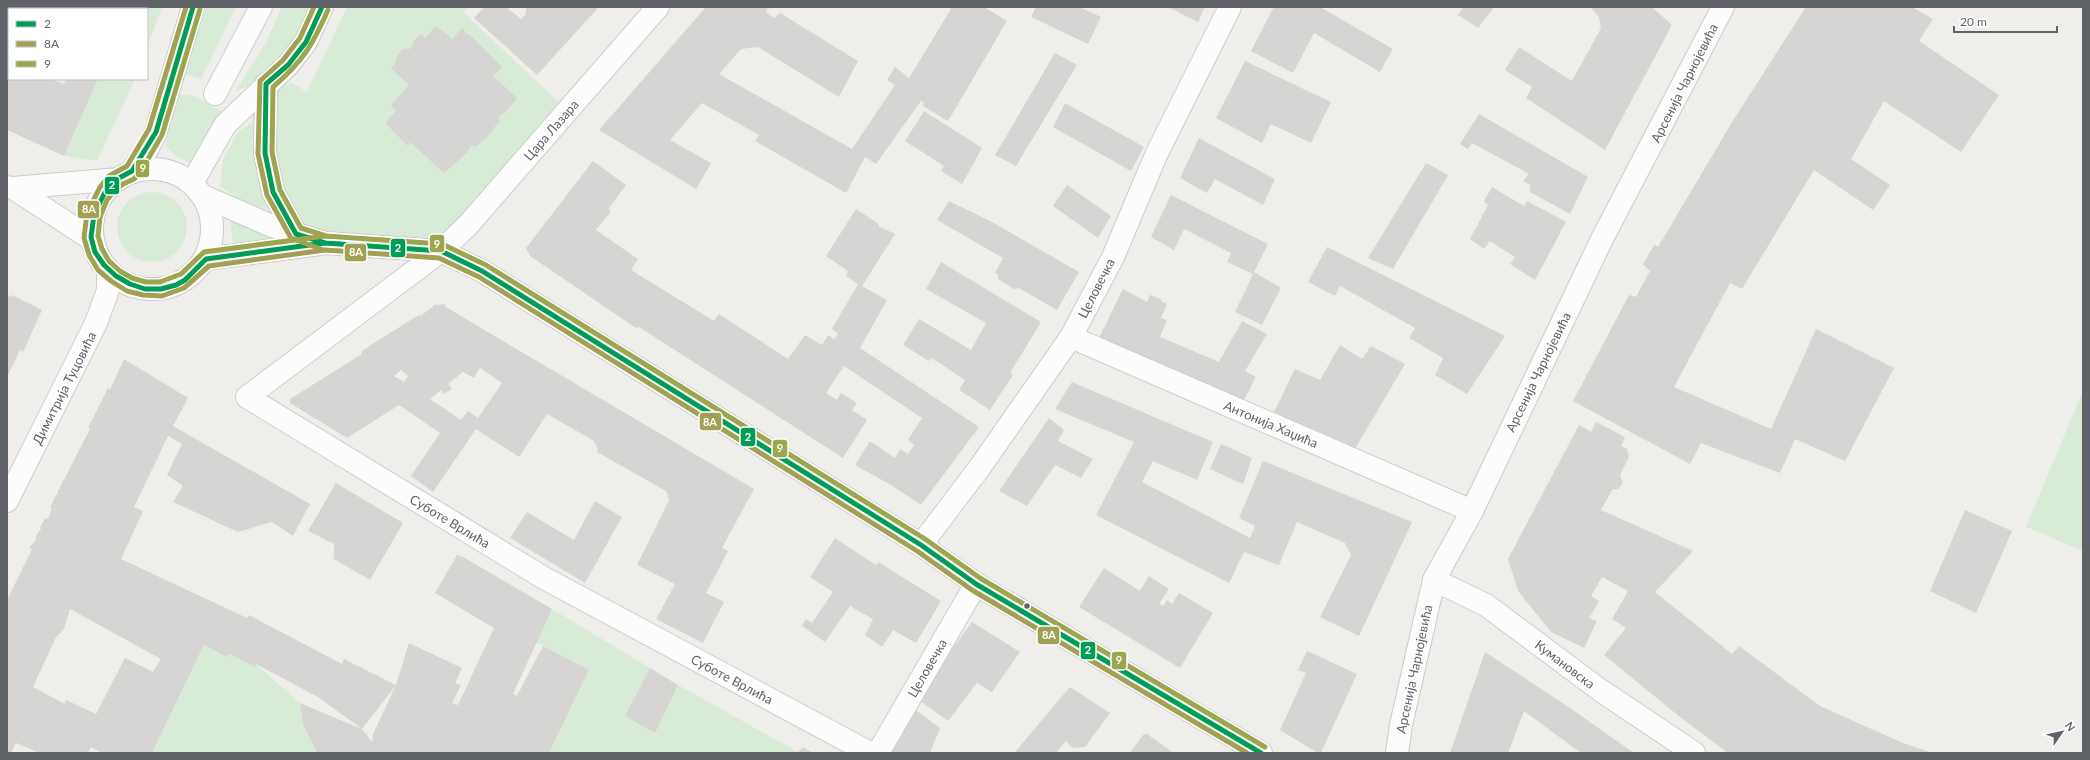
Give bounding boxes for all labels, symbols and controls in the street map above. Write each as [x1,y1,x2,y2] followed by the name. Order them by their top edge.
[8,8,148,80] legend
[1954,8,2057,34] scale bar
[1960,14,1987,29] text: 20 m
[44,16,51,31] text: 2
[1647,21,1721,145] street label: Арсенија Чарнојевића
[44,36,60,51] text: 8A
[44,56,51,71] text: 9
[520,96,582,164] street label: Цара Лазара
[135,159,150,178] line badge: 9
[140,161,146,174] text: 9
[104,176,120,195] line badge: 2
[109,178,115,191] text: 2
[77,200,100,219] line badge: 8A
[82,202,96,215] text: 8A
[429,234,445,253] line badge: 9
[434,237,440,250] text: 9
[390,238,406,258] line badge: 2
[395,241,401,254] text: 2
[344,243,367,262] line badge: 8A
[349,245,363,258] text: 8A
[1074,256,1118,320] street label: Целовечка
[1502,310,1574,434] street label: Арсенија Чарнојевића
[29,329,99,447] street label: Димитрија Туцовића
[1221,397,1321,451] street label: Антонија Хаџића
[699,412,722,431] line badge: 8A
[703,415,717,428] text: 8A
[740,427,756,447] line badge: 2
[745,430,751,443] text: 2
[772,439,788,458] line badge: 9
[777,441,783,454] text: 9
[407,491,493,551] street label: Суботе Врлића
[1022,601,1032,611] unlabelled marker
[1393,603,1435,735] street label: Арсенија Чарнојевића
[1037,626,1060,645] line badge: 8A
[1042,628,1056,641] text: 8A
[904,636,950,700] street label: Целовечка
[1532,636,1598,692] street label: Кумановска
[1080,641,1096,660] line badge: 2
[1085,643,1091,656] text: 2
[688,651,776,707] street label: Суботе Врлића
[1111,651,1127,670] line badge: 9
[1116,653,1122,666] text: 9
[2042,712,2082,752] north arrow
[2063,719,2078,733] text: N

